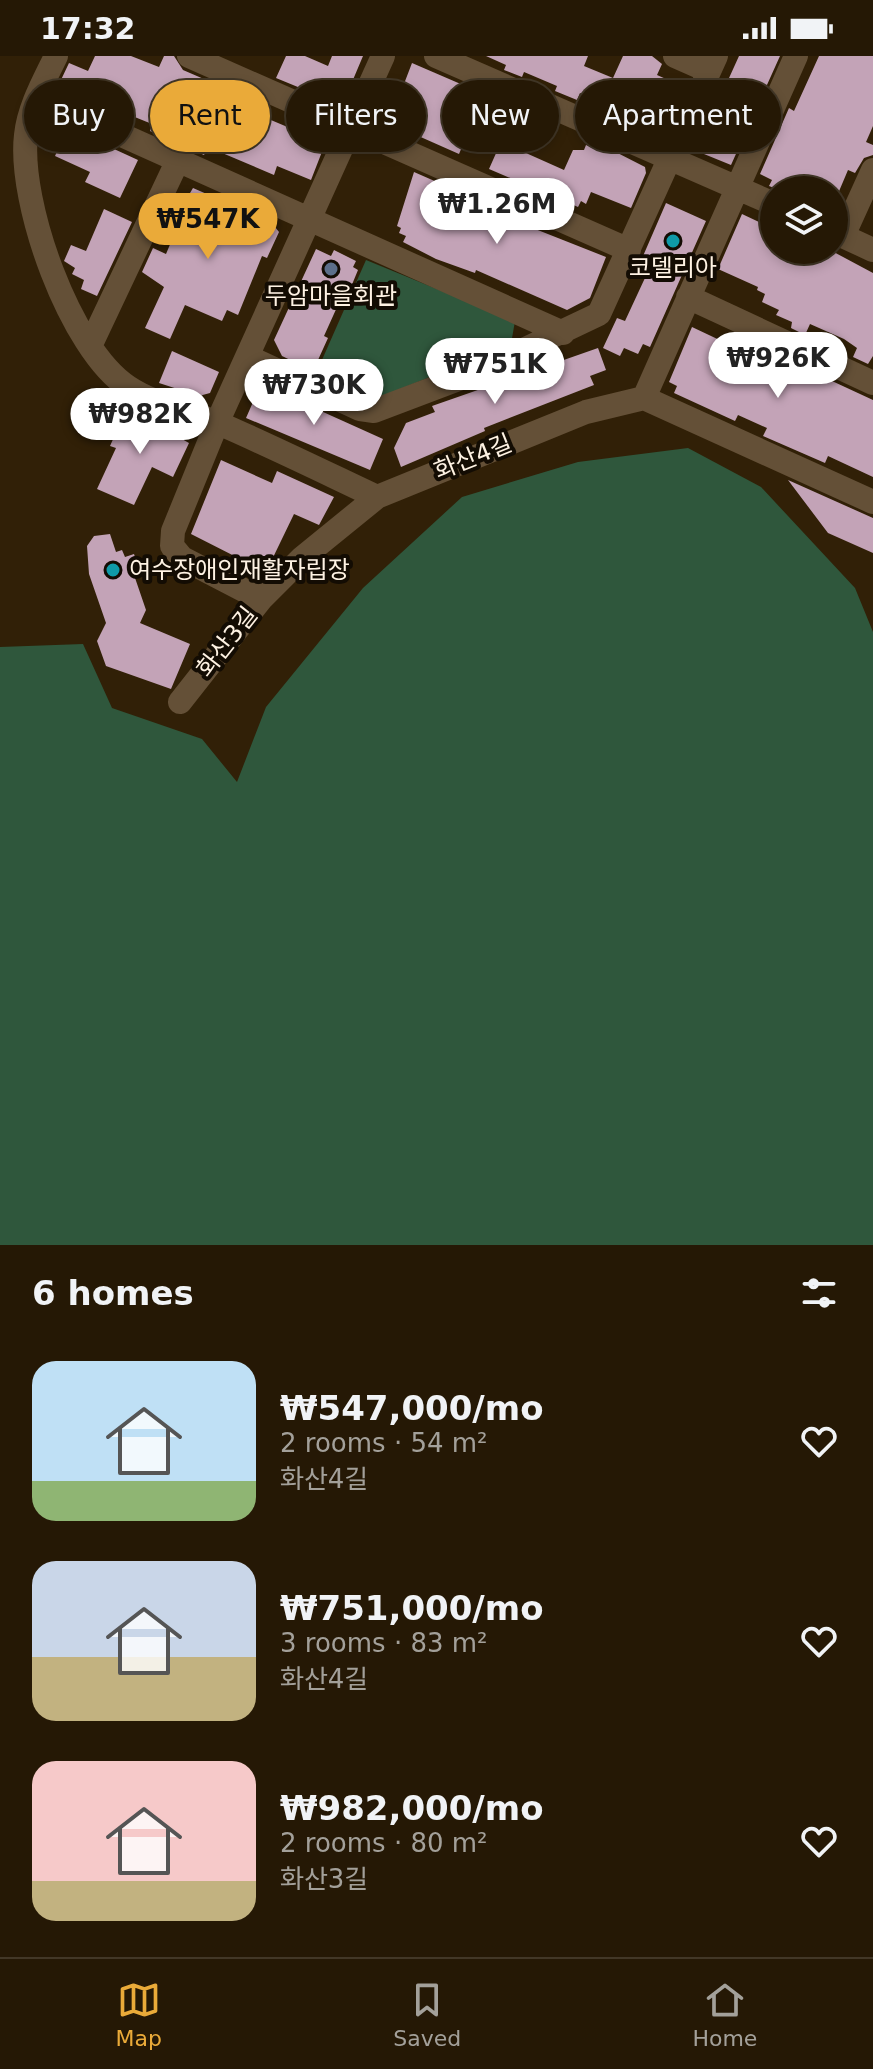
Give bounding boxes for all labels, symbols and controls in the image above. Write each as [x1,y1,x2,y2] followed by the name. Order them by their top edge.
[40,11,136,46] text: 17:32
[24,80,134,152] chip: Buy
[150,80,270,152] chip: Rent
[286,80,426,152] chip: Filters
[442,80,559,152] chip: New
[575,80,781,152] chip: Apartment
[760,176,848,264] map controls
[760,176,848,264] button: layers
[432,178,562,246] pin: ₩1.26M
[438,189,556,219] text: ₩1.26M
[152,193,264,261] pin: ₩547K
[156,204,260,234] text: ₩547K
[664,232,682,250] marker: 코델리아
[629,254,717,282] place label: 코델리아
[322,260,340,278] marker: 두암마을회관
[265,282,397,310] place label: 두암마을회관
[722,332,834,400] pin: ₩926K
[439,338,551,406] pin: ₩751K
[726,343,830,373] text: ₩926K
[443,349,547,379] text: ₩751K
[258,359,370,427] pin: ₩730K
[262,370,366,400] text: ₩730K
[84,388,196,456] pin: ₩982K
[88,399,192,429] text: ₩982K
[430,429,516,485] street label: 화산4길
[129,556,350,584] place label: 여수장애인재활자립장
[104,561,122,579] marker: 여수장애인재활자립장
[191,601,263,683] street label: 화산3길
[797,1271,841,1315] icon: filters
[32,1273,194,1313] text: 6 homes
[280,1388,544,1428] text: ₩547,000/mo
[96,1393,192,1489] icon: home
[797,1419,841,1463] icon: heart
[280,1428,488,1458] text: 2 rooms · 54 m²
[280,1464,368,1494] text: 화산4길
[280,1588,544,1628] text: ₩751,000/mo
[96,1593,192,1689] icon: home
[797,1619,841,1663] icon: heart
[280,1628,488,1658] text: 3 rooms · 83 m²
[280,1664,368,1694] text: 화산4길
[280,1788,544,1828] text: ₩982,000/mo
[96,1793,192,1889] icon: home
[797,1819,841,1863] icon: heart
[280,1828,488,1858] text: 2 rooms · 80 m²
[280,1864,368,1894] text: 화산3길
[116,1978,162,2051] tab: Map
[393,1978,461,2051] tab: Saved
[692,1978,757,2051] tab: Home

